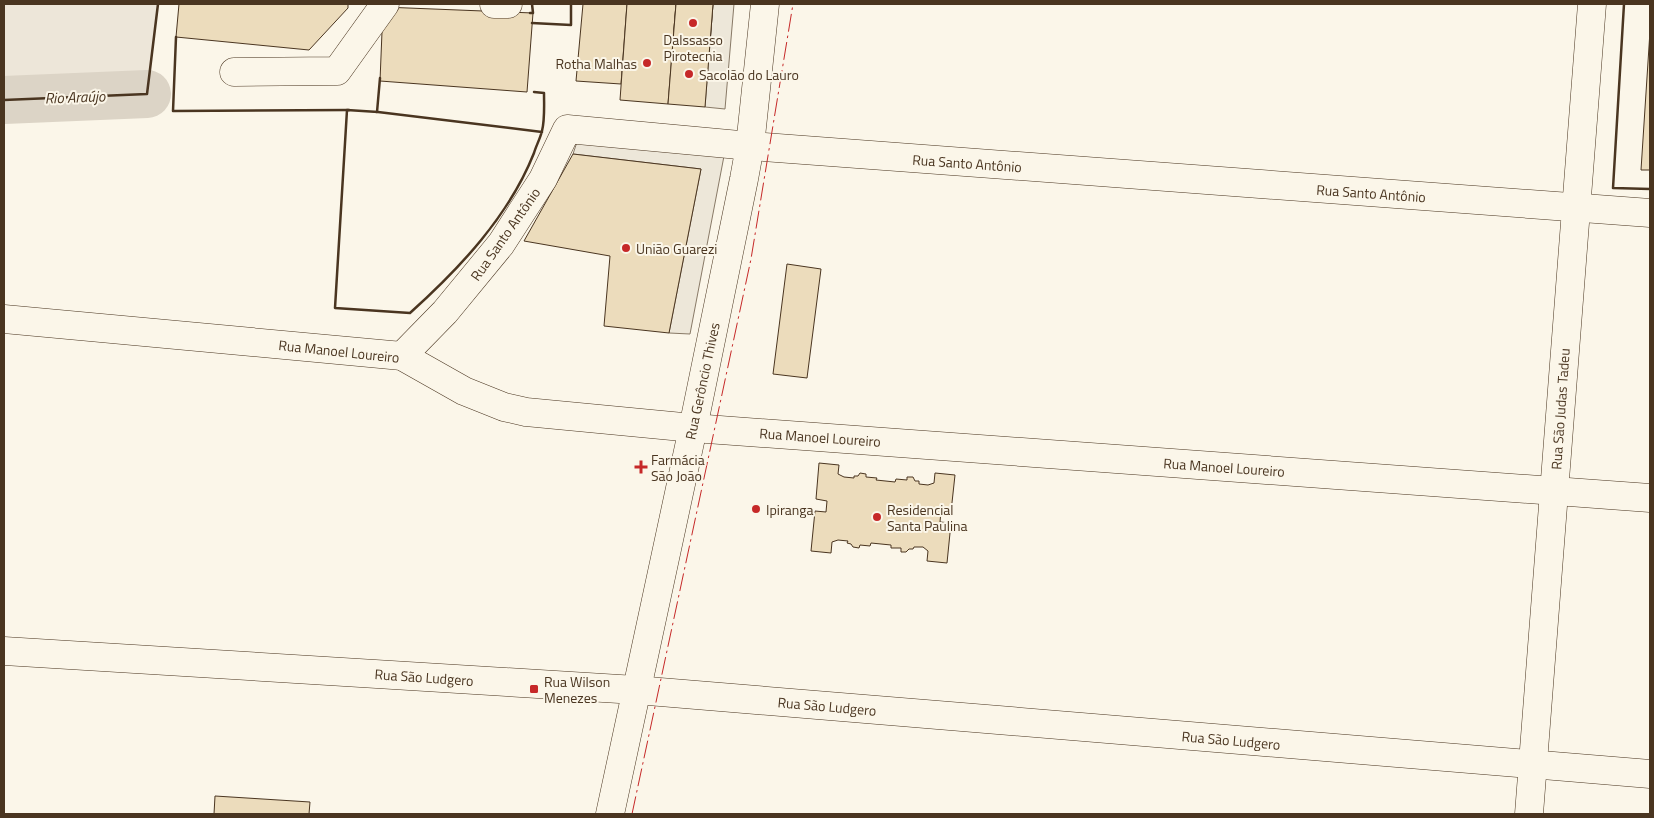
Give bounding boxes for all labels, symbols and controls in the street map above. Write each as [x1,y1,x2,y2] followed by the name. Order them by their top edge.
[687,17,699,29] marker: Dalssasso Pirotecnia
[663,29,723,66] place label: Dalssasso Pirotecnia
[556,53,637,74] place label: Rotha Malhas
[641,57,653,69] marker: Rotha Malhas
[699,64,799,85] place label: Sacolão do Lauro
[683,68,695,80] marker: Sacolão do Lauro
[44,84,106,110] water label: Rio Araújo
[912,149,1022,177] street label: Rua Santo Antônio
[1316,179,1426,207] street label: Rua Santo Antônio
[465,183,545,285] street label: Rua Santo Antônio
[636,238,717,259] place label: União Guarezi
[620,242,632,254] marker: União Guarezi
[679,321,725,441] street label: Rua Gerôncio Thives
[277,334,401,368] street label: Rua Manoel Loureiro
[1545,348,1575,470] street label: Rua São Judas Tadeu
[759,422,881,452] street label: Rua Manoel Loureiro
[651,449,705,486] place label: Farmácia São João
[1163,452,1285,482] street label: Rua Manoel Loureiro
[635,461,647,473] marker: Farmácia São João
[766,499,813,520] place label: Ipiranga
[887,499,968,536] place label: Residencial Santa Paulina
[750,503,762,515] marker: Ipiranga
[871,511,883,523] marker: Residencial Santa Paulina
[374,663,474,691] street label: Rua São Ludgero
[544,671,610,708] place label: Rua Wilson Menezes
[528,683,540,695] marker: Rua Wilson Menezes
[777,691,877,721] street label: Rua São Ludgero
[1181,725,1281,755] street label: Rua São Ludgero

